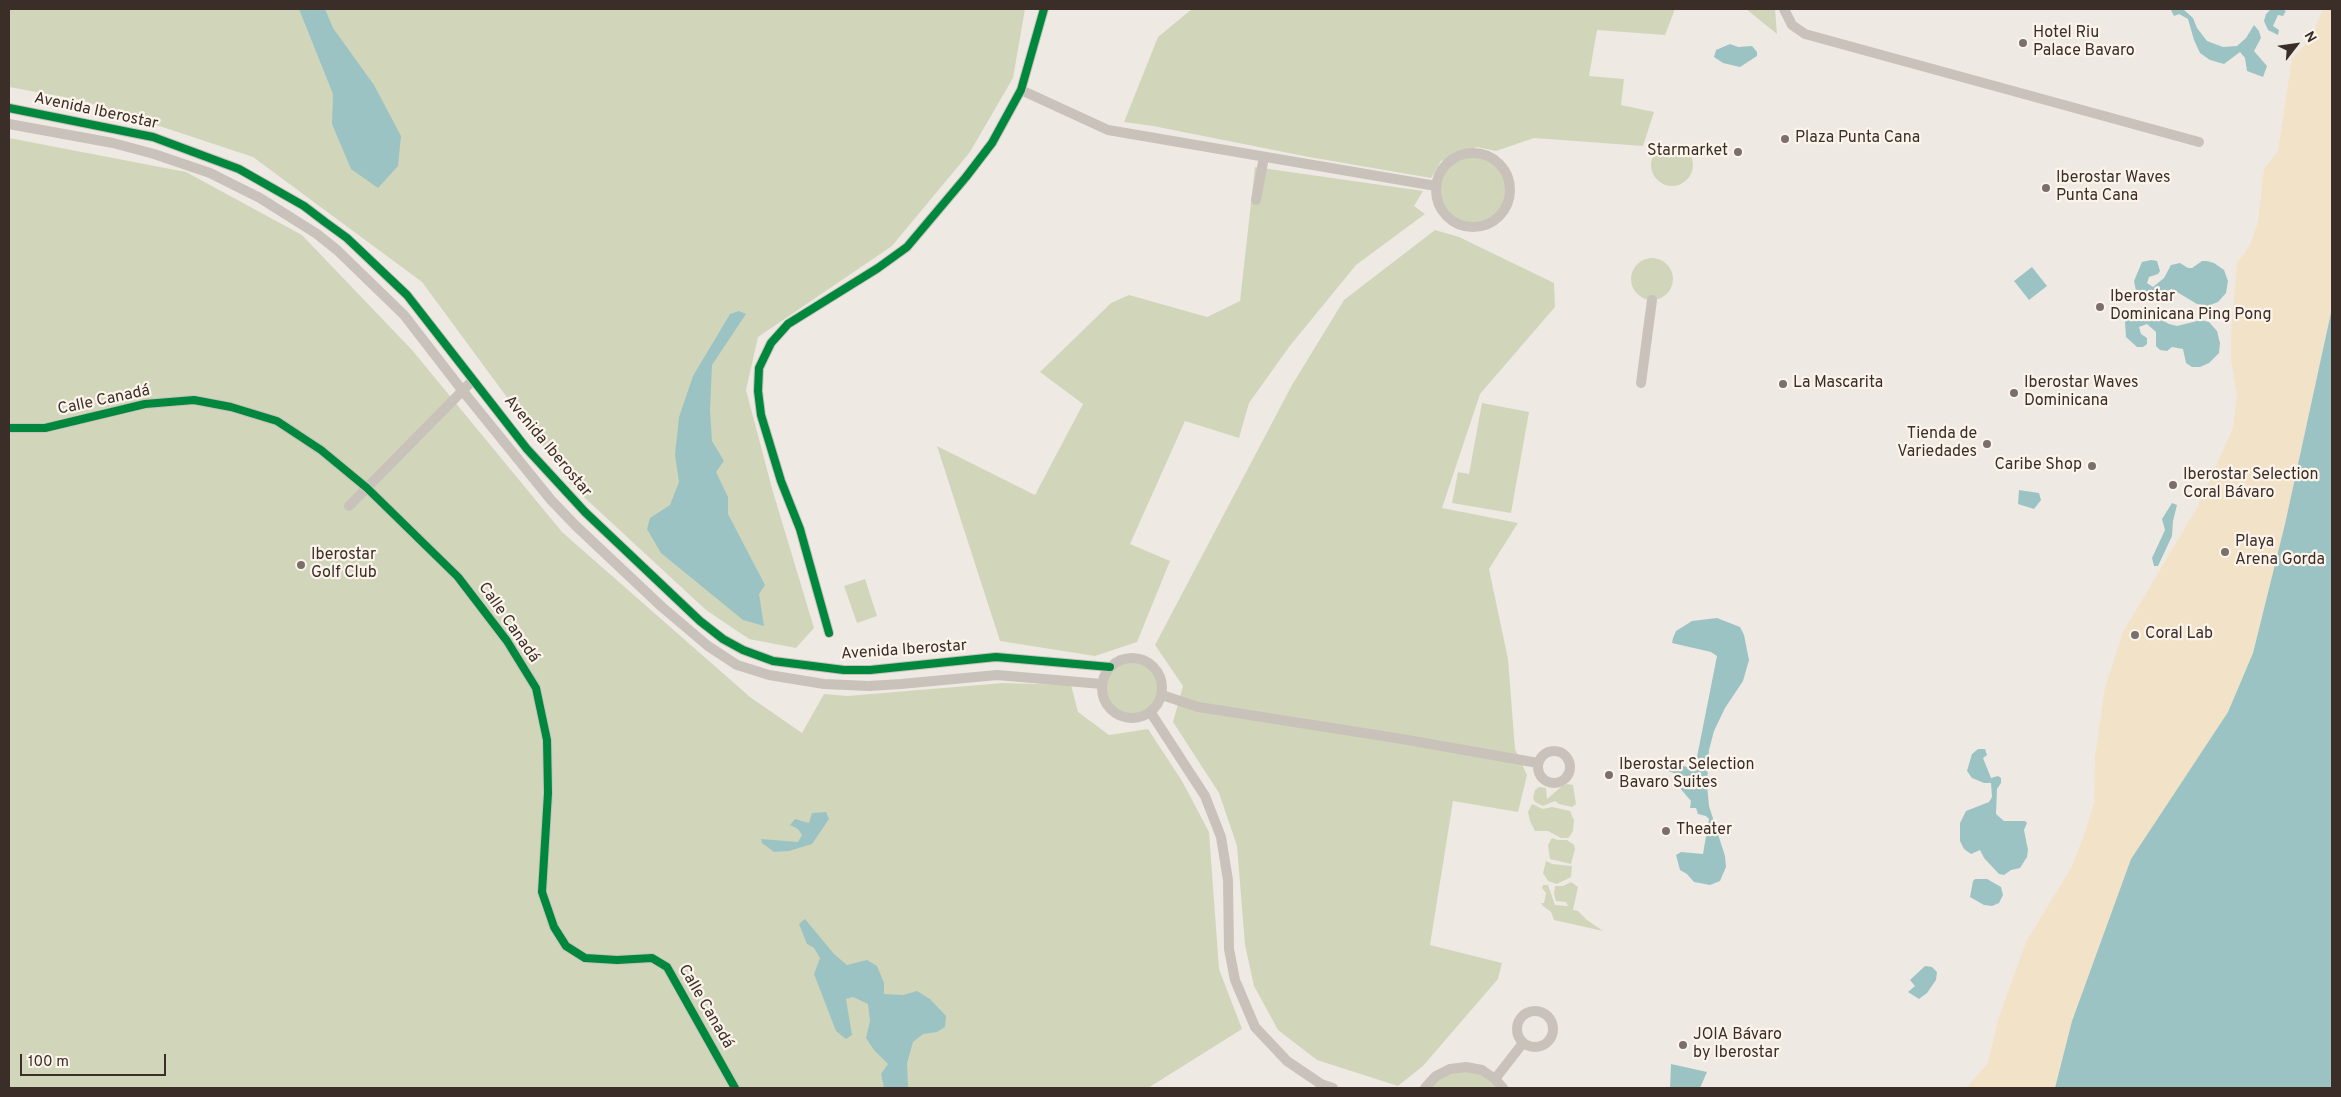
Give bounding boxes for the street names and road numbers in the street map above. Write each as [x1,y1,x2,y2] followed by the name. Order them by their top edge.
[32,89,160,135] street label: Avenida Iberostar
[56,382,152,420] street label: Calle Canadá
[499,392,595,502] street label: Avenida Iberostar
[473,579,543,667] street label: Calle Canadá
[840,637,968,665] street label: Avenida Iberostar
[673,962,737,1052] street label: Calle Canadá

